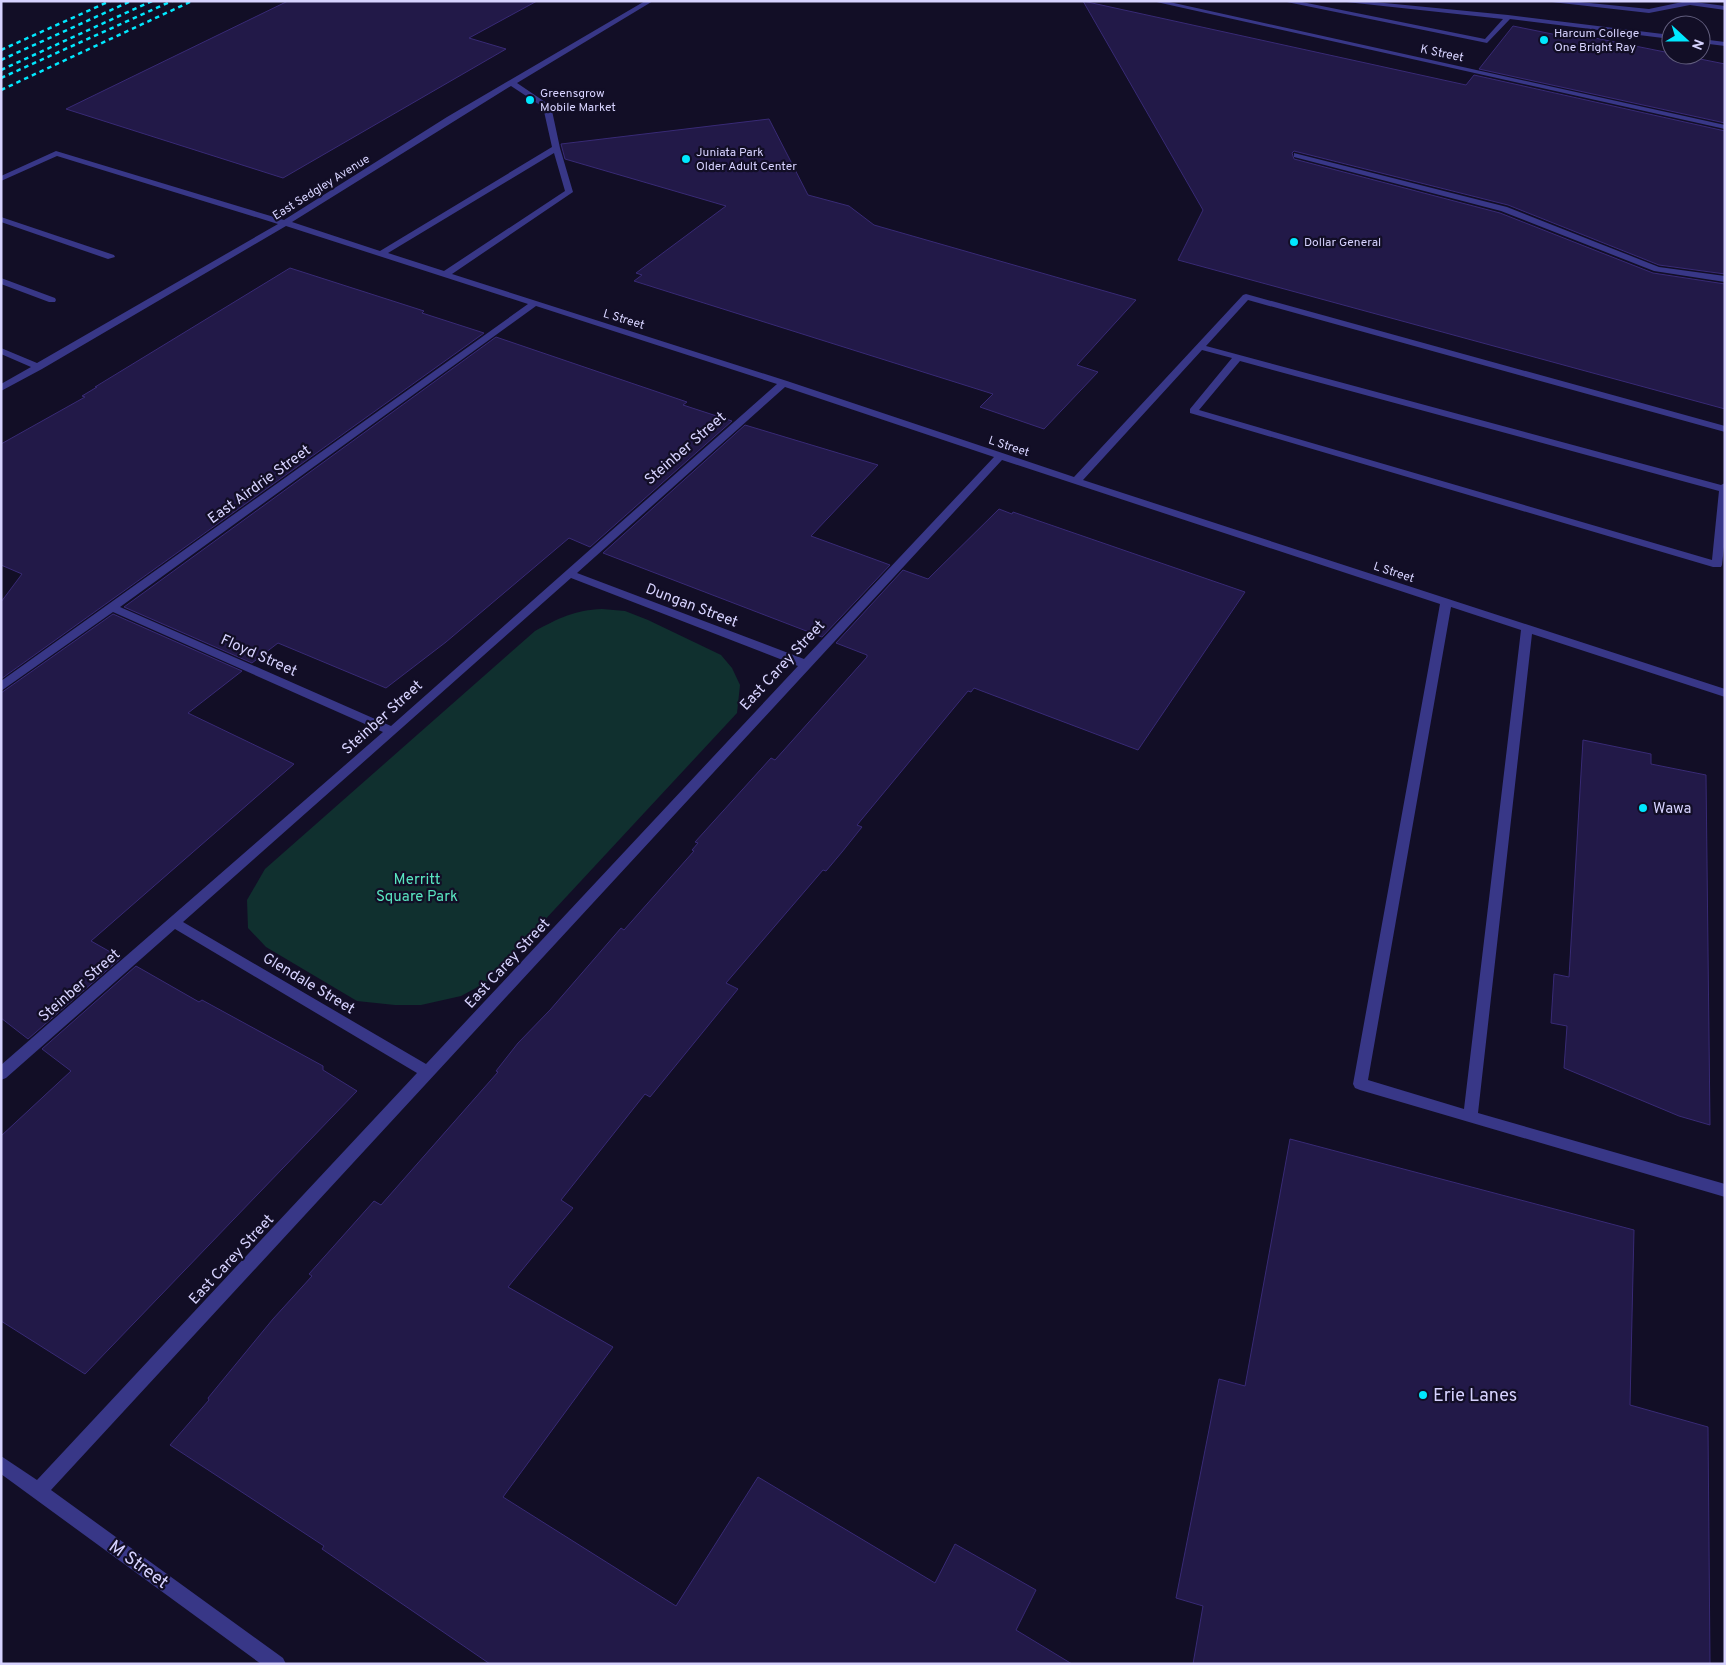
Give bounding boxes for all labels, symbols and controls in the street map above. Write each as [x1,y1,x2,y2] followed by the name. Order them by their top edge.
[1661,15,1711,65] north arrow
[1554,26,1639,56] place label: Harcum College One Bright Ray
[1538,34,1550,46] marker: Harcum College One Bright Ray
[1687,36,1706,52] text: N
[1419,42,1465,66] street label: K Street
[540,86,616,116] place label: Greensgrow Mobile Market
[524,94,536,106] marker: Greensgrow Mobile Market
[696,145,797,175] place label: Juniata Park Older Adult Center
[270,151,373,224] street label: East Sedgley Avenue
[680,153,692,165] marker: Juniata Park Older Adult Center
[1304,235,1381,251] place label: Dollar General
[1288,236,1300,248] marker: Dollar General
[601,306,646,334] street label: L Street
[641,408,731,490] street label: Steinber Street
[986,433,1031,461] street label: L Street
[205,441,315,529] street label: East Airdrie Street
[1371,559,1416,587] street label: L Street
[643,580,740,633] street label: Dungan Street
[736,617,830,715] street label: East Carey Street
[217,631,300,682] street label: Floyd Street
[339,677,427,759] street label: Steinber Street
[1653,800,1691,819] place label: Wawa
[1637,802,1649,814] marker: Wawa
[376,871,458,907] park label: Merritt Square Park
[461,915,555,1013] street label: East Carey Street
[35,945,125,1027] street label: Steinber Street
[259,949,358,1019] street label: Glendale Street
[185,1211,279,1309] street label: East Carey Street
[1433,1385,1517,1408] place label: Erie Lanes
[1417,1389,1429,1401] marker: Erie Lanes
[104,1536,172,1595] street label: M Street

